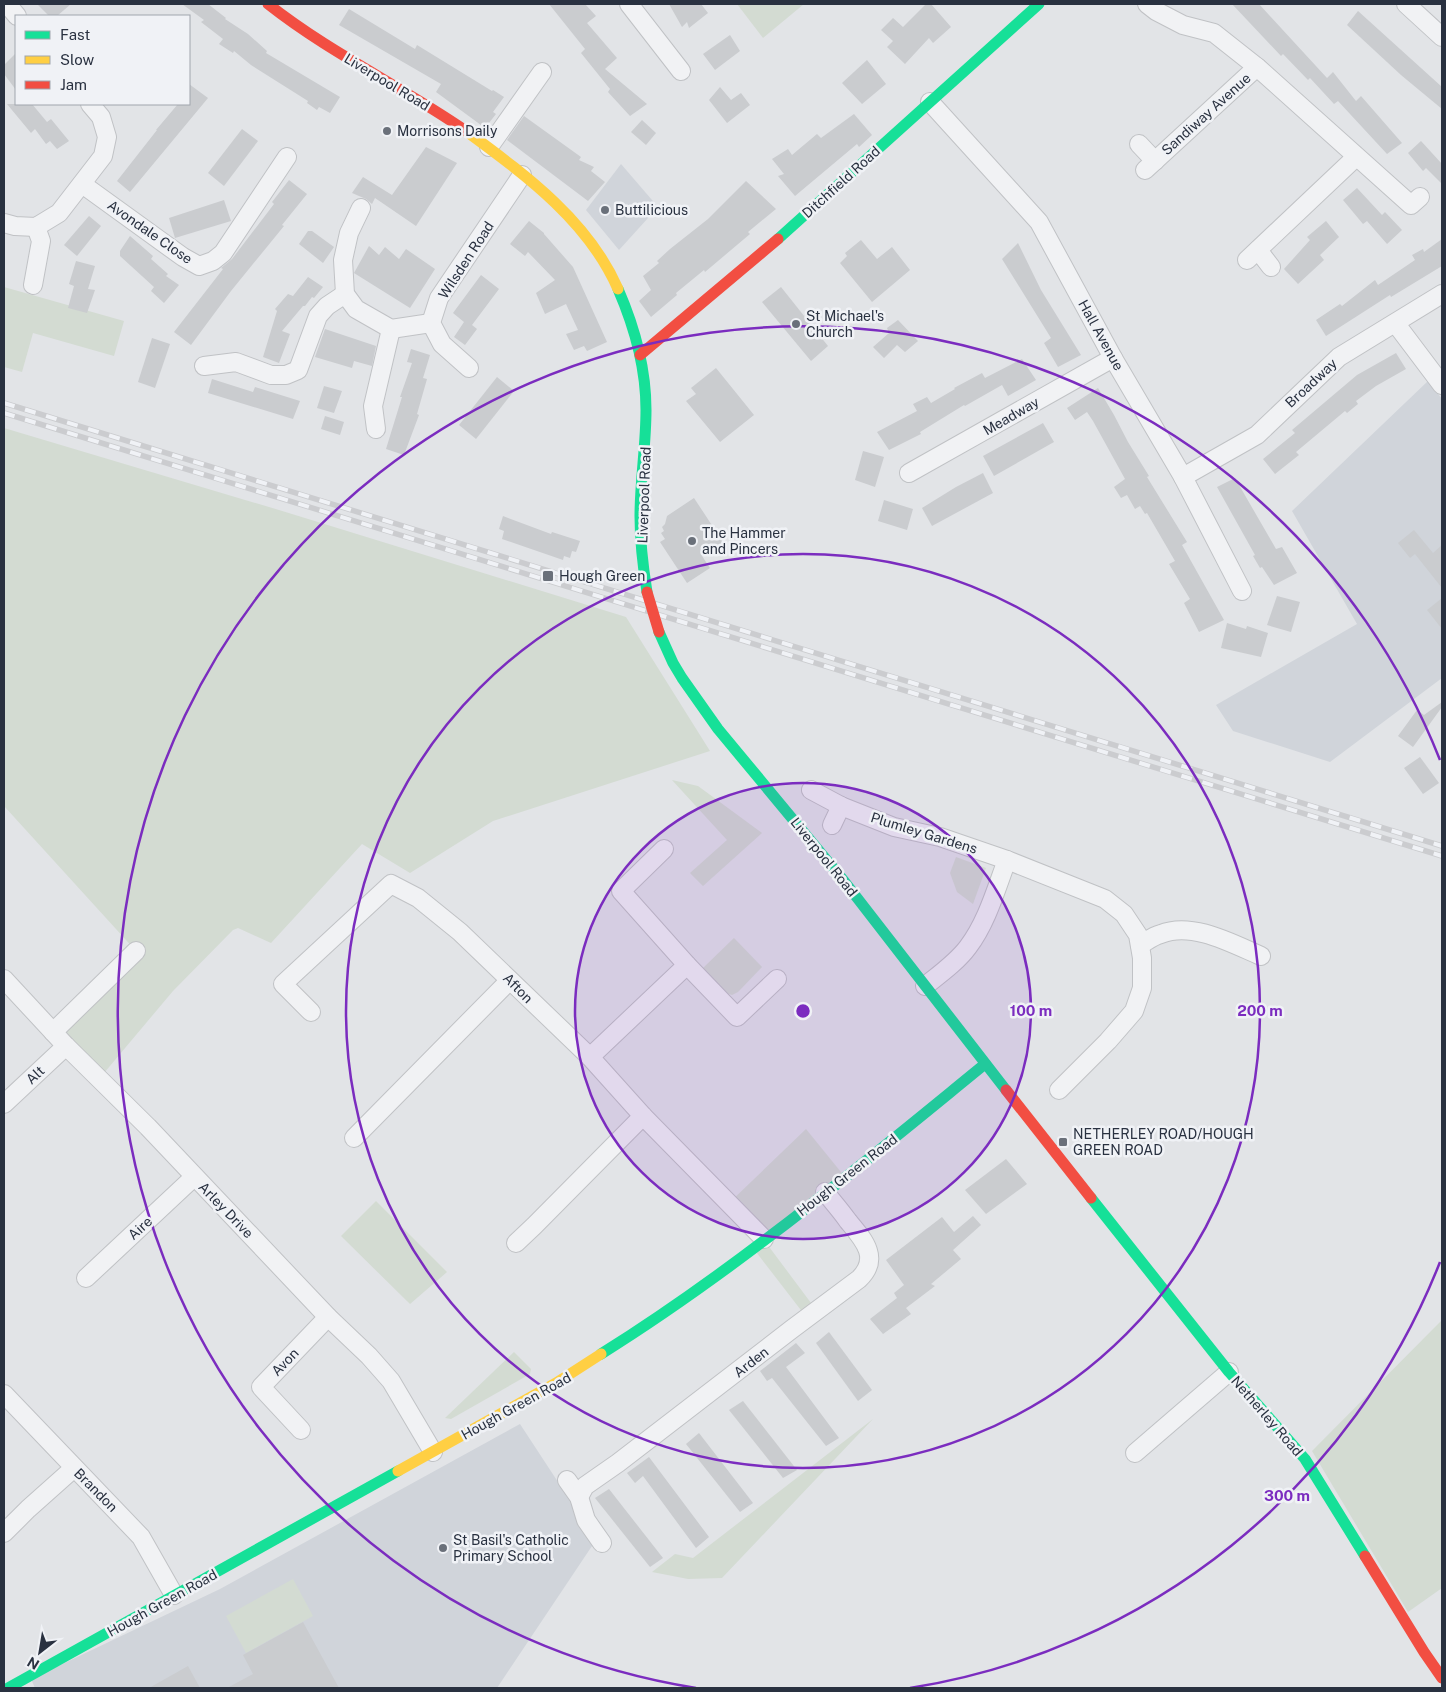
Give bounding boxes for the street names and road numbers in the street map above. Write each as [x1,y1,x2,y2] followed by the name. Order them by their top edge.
[341,50,433,114] street label: Liverpool Road
[1158,70,1254,158] street label: Sandiway Avenue
[799,143,883,221] street label: Ditchfield Road
[105,197,195,267] street label: Avondale Close
[435,218,497,302] street label: Wilsden Road
[1075,297,1127,373] street label: Hall Avenue
[1282,355,1340,411] street label: Broadway
[980,393,1042,438] street label: Meadway
[634,446,654,544] street label: Liverpool Road
[869,809,979,857] street label: Plumley Gardens
[787,814,861,900] street label: Liverpool Road
[500,970,536,1006] street label: Afton
[23,1063,47,1087] street label: Alt
[794,1131,900,1219] street label: Hough Green Road
[195,1179,257,1241] street label: Arley Drive
[125,1213,155,1243] street label: Aire
[730,1343,772,1381] street label: Arden
[268,1345,302,1379] street label: Avon
[458,1369,574,1443] street label: Hough Green Road
[1228,1373,1306,1459] street label: Netherley Road
[71,1465,121,1515] street label: Brandon
[104,1566,220,1640] street label: Hough Green Road

